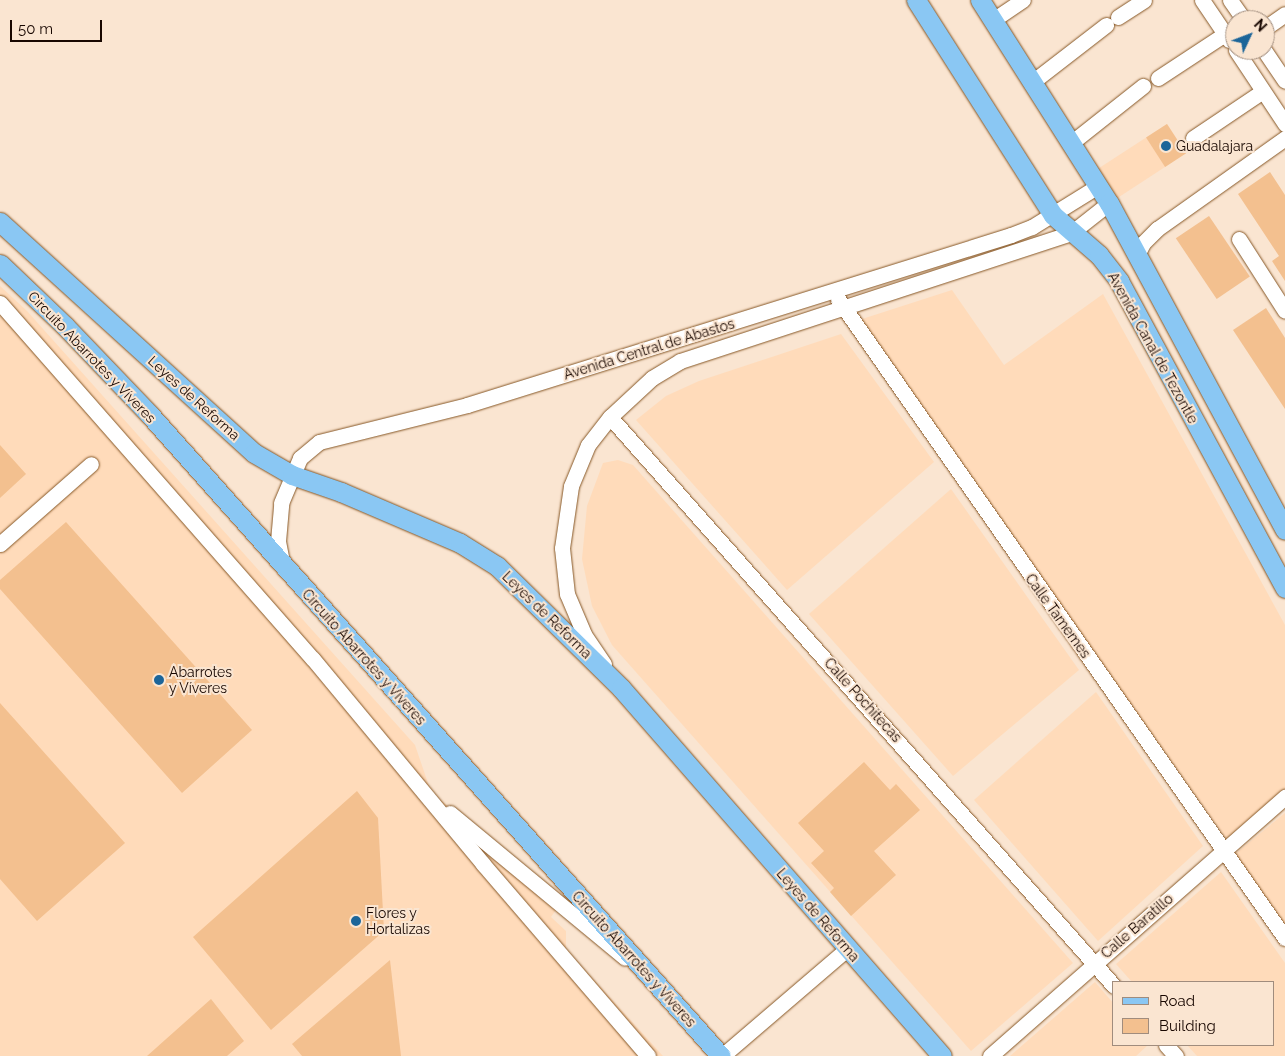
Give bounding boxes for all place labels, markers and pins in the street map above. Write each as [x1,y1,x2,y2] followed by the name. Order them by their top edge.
[1176,138,1253,154] place label: Guadalajara
[1160,140,1172,152] marker: Guadalajara
[169,664,232,696] place label: Abarrotes y Víveres
[153,674,165,686] marker: Abarrotes y Víveres
[366,905,430,938] place label: Flores y Hortalizas
[350,915,362,927] marker: Flores y Hortalizas

